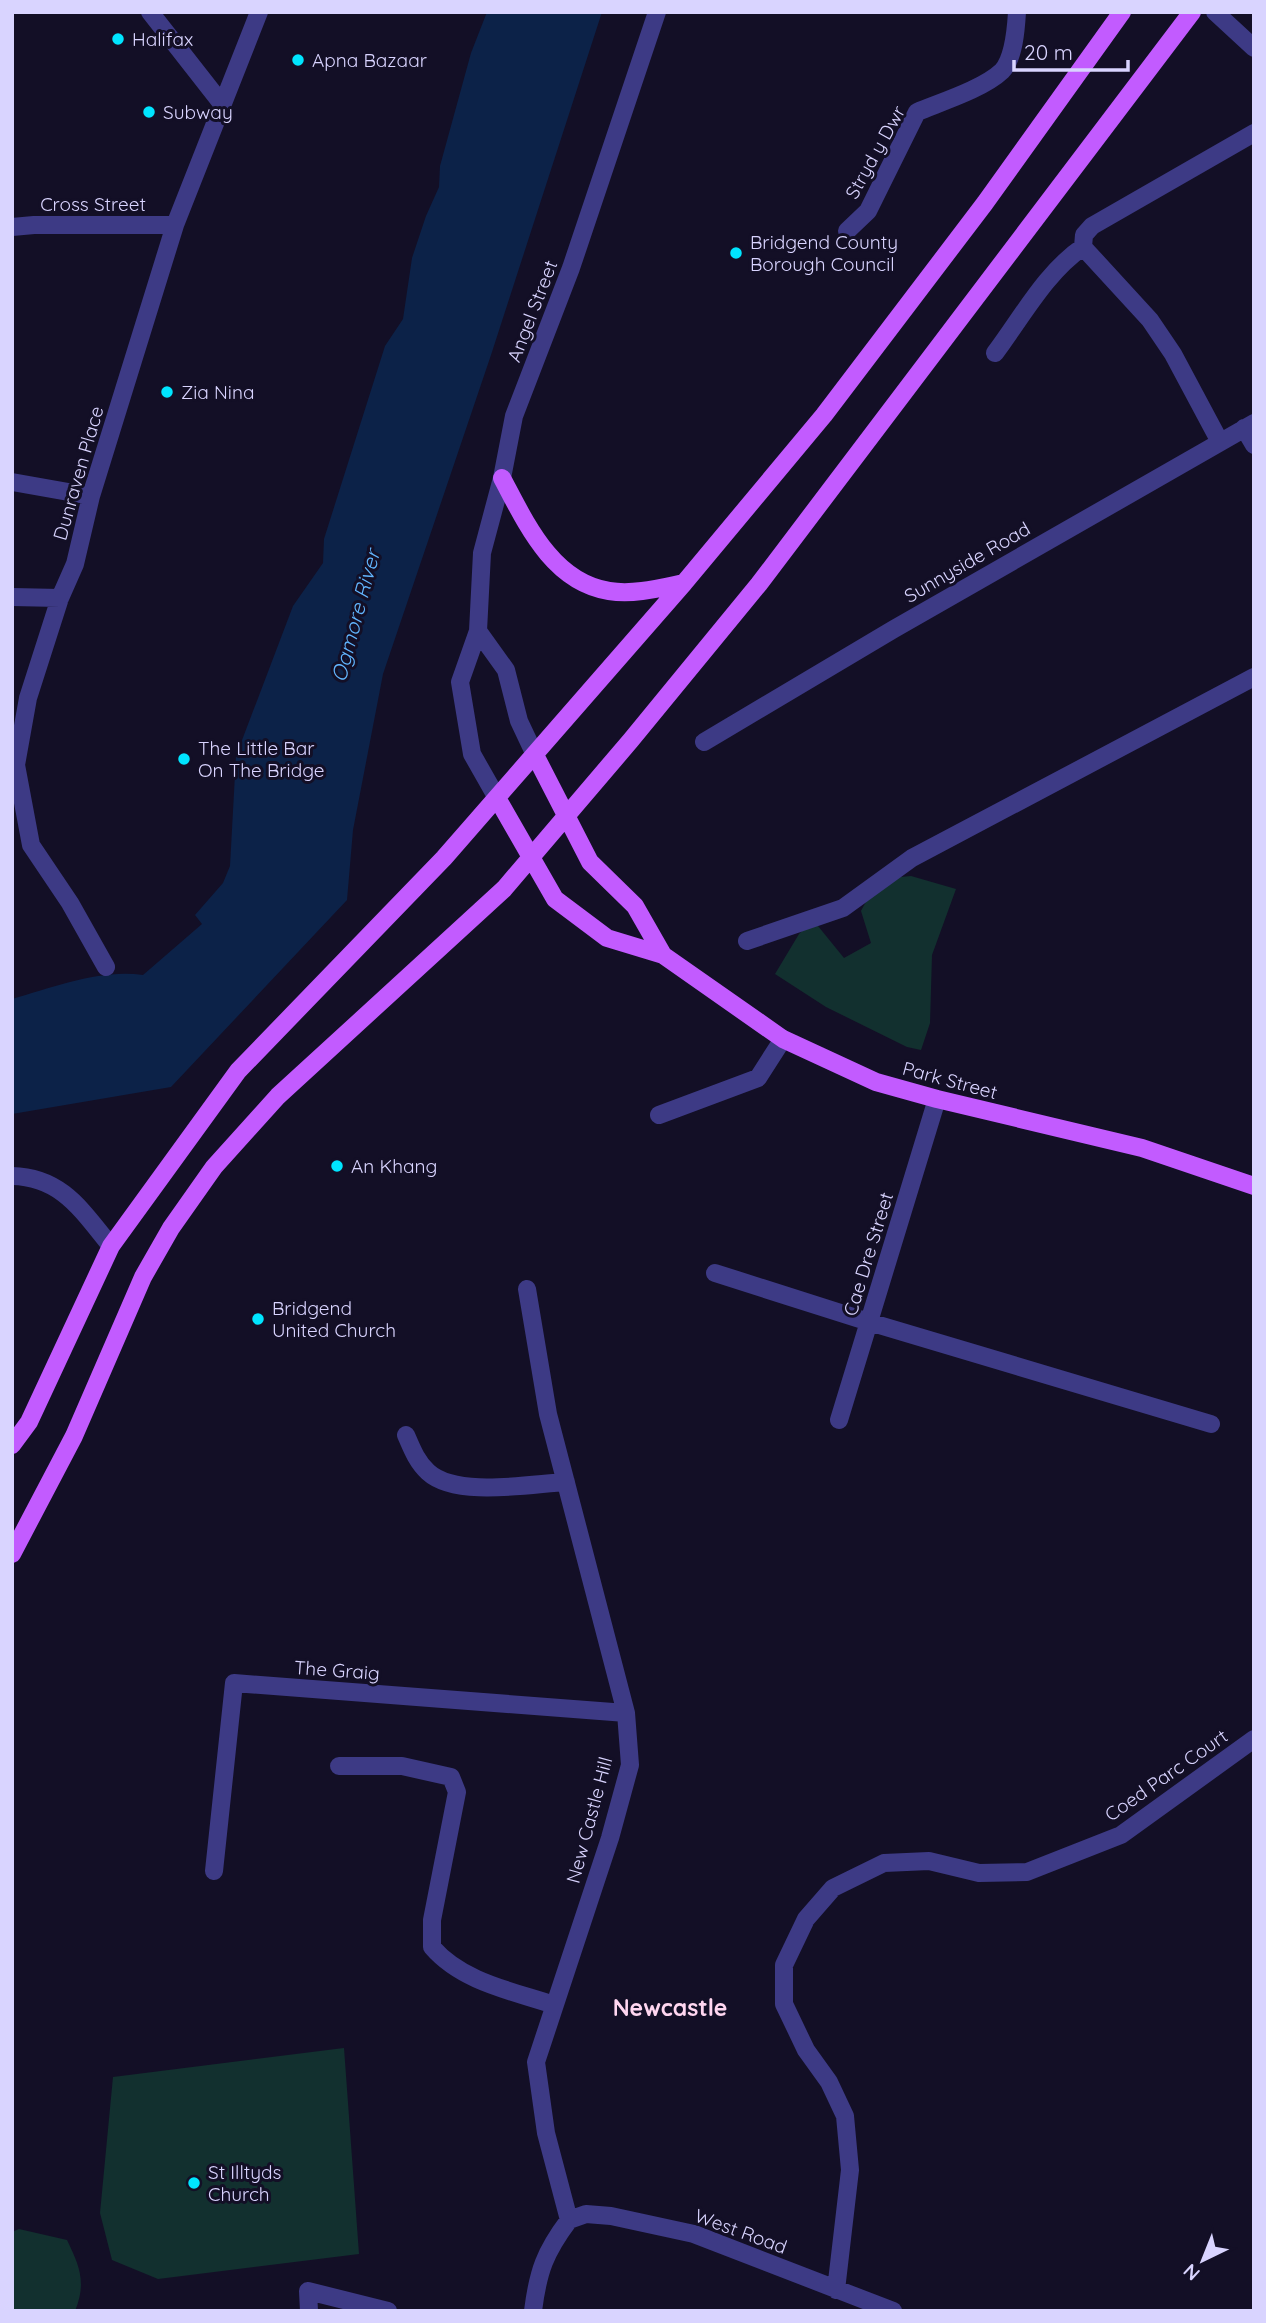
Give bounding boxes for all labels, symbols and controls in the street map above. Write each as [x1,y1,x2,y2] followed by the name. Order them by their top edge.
[132,27,193,51] place label: Halifax
[1014,28,1128,72] scale bar
[110,31,126,47] marker: Halifax
[1024,39,1073,65] text: 20 m
[312,48,428,72] place label: Apna Bazaar
[290,52,306,68] marker: Apna Bazaar
[163,100,233,124] place label: Subway
[840,101,911,203] street label: Stryd y Dwr
[141,104,157,120] marker: Subway
[40,192,146,216] street label: Cross Street
[750,230,898,276] place label: Bridgend County Borough Council
[728,245,744,261] marker: Bridgend County Borough Council
[502,257,562,365] street label: Angel Street
[181,380,254,404] place label: Zia Nina
[159,384,175,400] marker: Zia Nina
[47,403,109,543] street label: Dunraven Place
[900,516,1034,608] street label: Sunnyside Road
[325,544,386,685] water label: Ogmore River
[198,736,324,782] place label: The Little Bar On The Bridge
[176,751,192,767] marker: The Little Bar On The Bridge
[900,1056,1000,1104] street label: Park Street
[351,1154,437,1178] place label: An Khang
[329,1158,345,1174] marker: An Khang
[838,1189,898,1319] street label: Cae Dre Street
[272,1296,396,1342] place label: Bridgend United Church
[250,1311,266,1327] marker: Bridgend United Church
[293,1655,381,1685] street label: The Graig
[1100,1724,1232,1826] street label: Coed Parc Court
[561,1754,617,1886] street label: New Castle Hill
[613,1993,727,2022] district label: Newcastle
[208,2160,281,2206] place label: St Illtyds Church
[186,2175,202,2191] marker: St Illtyds Church
[692,2203,790,2259] street label: West Road
[1168,2225,1238,2295] north arrow
[1178,2259,1205,2286] text: N

